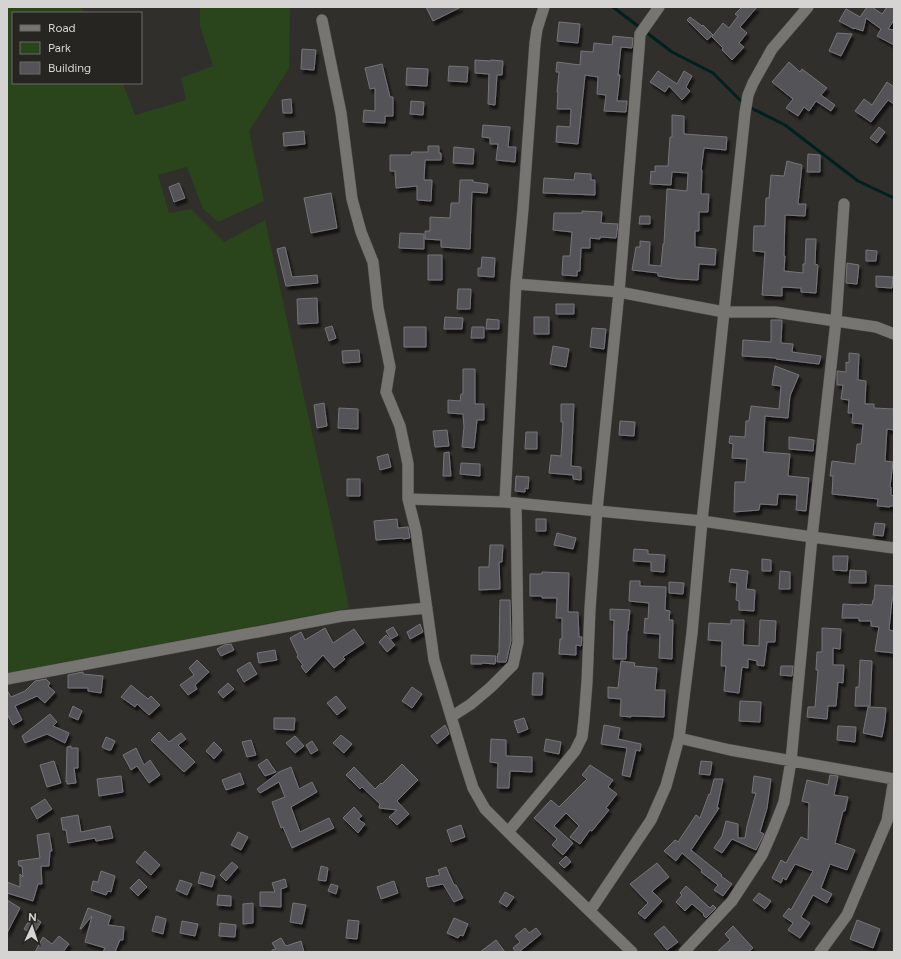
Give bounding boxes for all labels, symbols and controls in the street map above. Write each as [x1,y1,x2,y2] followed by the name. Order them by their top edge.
[12,12,142,84] legend
[48,21,76,35] text: Road
[48,41,71,55] text: Park
[48,61,91,75] text: Building
[12,907,52,947] north arrow
[28,911,37,924] text: N

